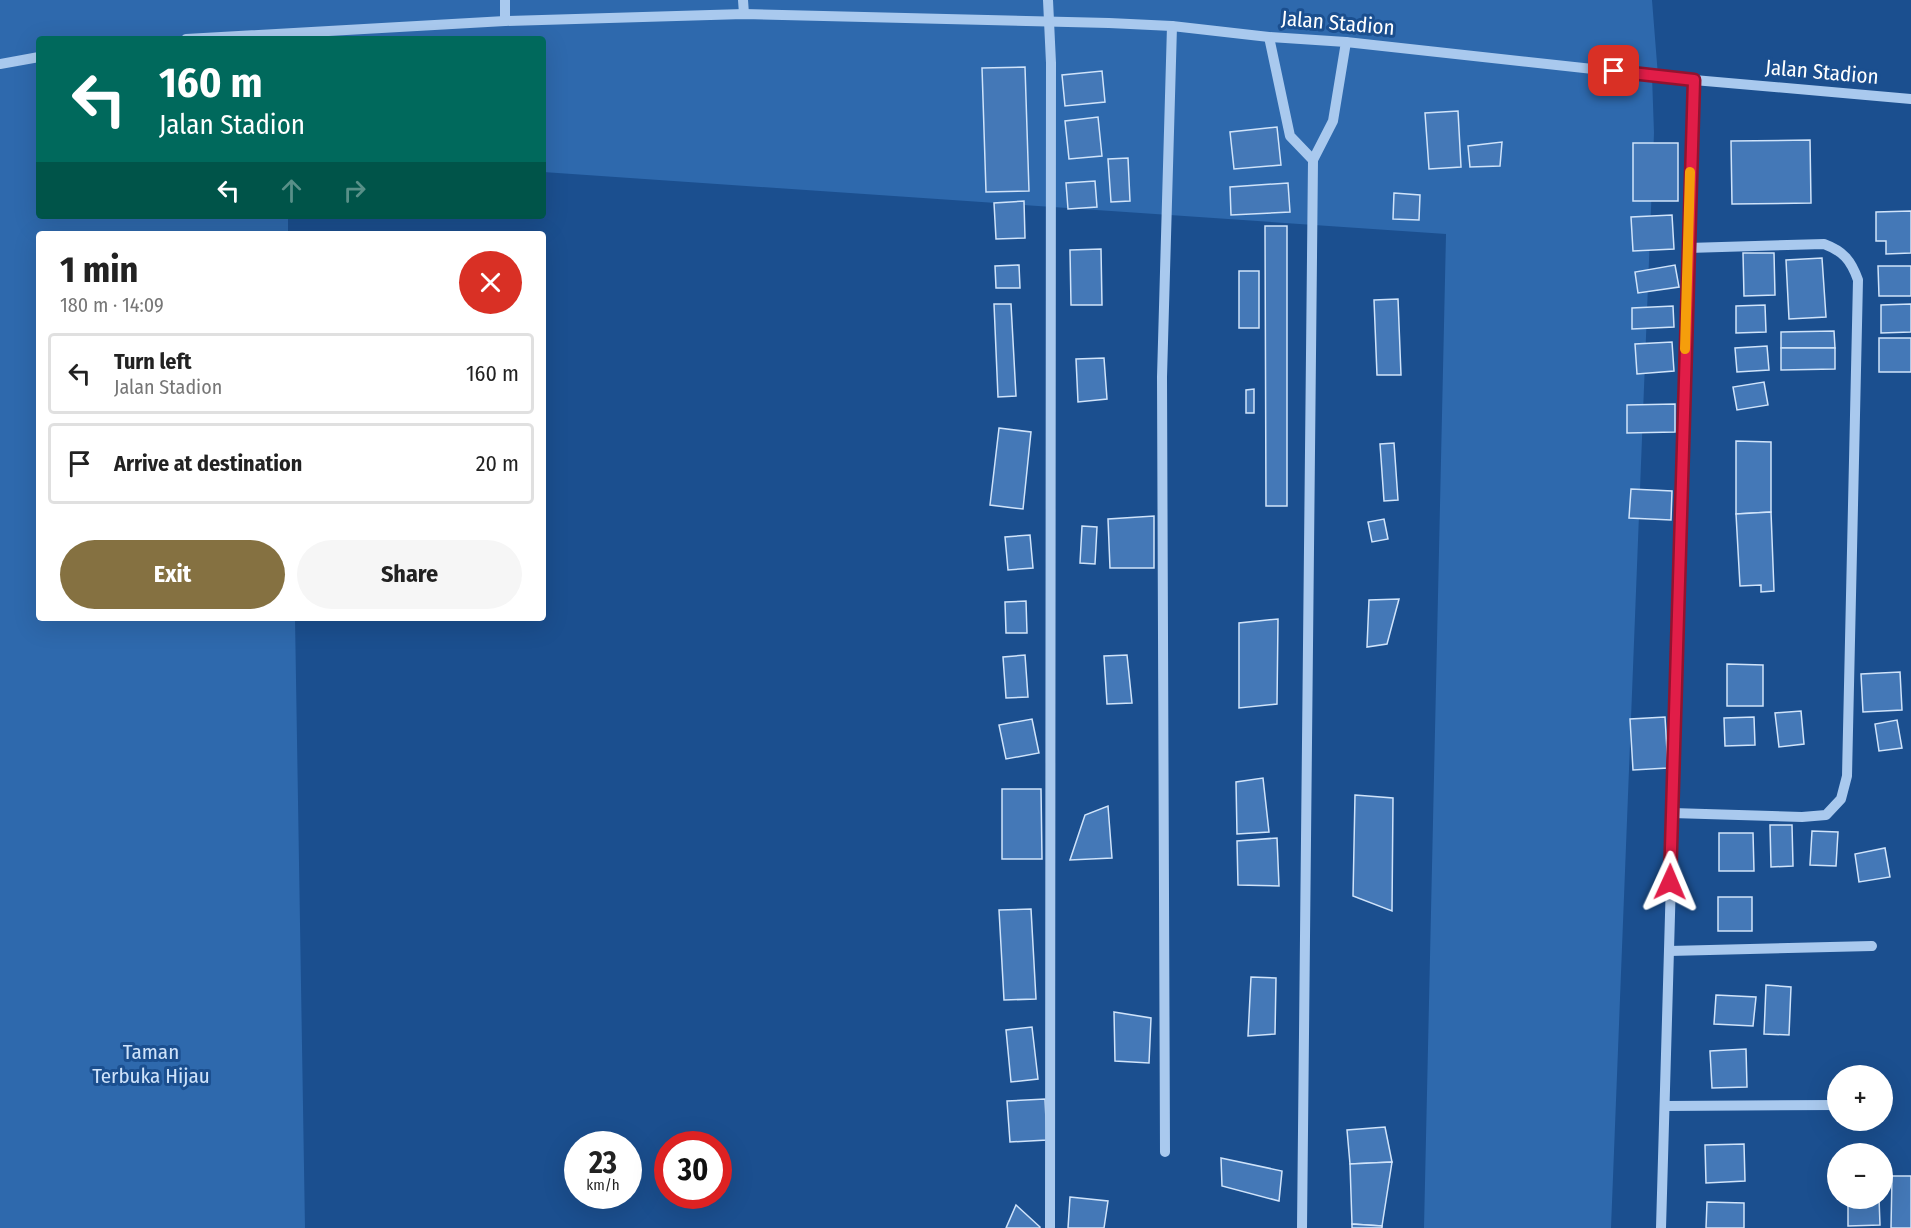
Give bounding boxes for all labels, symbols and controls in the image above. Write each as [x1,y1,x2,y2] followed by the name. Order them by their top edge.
[1280,5,1396,41] street label: Jalan Stadion
[1588,45,1639,96] pin
[1597,54,1630,87] icon: arrive
[1764,54,1880,90] street label: Jalan Stadion
[159,58,262,108] text: 160 m
[60,60,138,138] icon: left
[159,109,305,141] text: Jalan Stadion
[212,174,245,207] icon: left
[275,174,308,207] icon: ahead
[338,174,371,207] icon: right
[60,248,138,292] text: 1 min
[459,251,522,314] button: close
[60,293,164,317] text: 180 m · 14:09
[114,348,192,375] text: Turn left
[63,357,96,390] icon: left
[466,360,519,387] text: 160 m
[114,375,222,399] text: Jalan Stadion
[63,447,96,480] icon: arrive
[114,450,302,477] text: Arrive at destination
[476,450,519,477] text: 20 m
[60,540,285,609] button: Exit
[297,540,522,609] button: Share
[1638,850,1702,914] position arrow
[92,1039,210,1089] park label: Taman Terbuka Hijau
[1827,1065,1893,1209] map controls
[1827,1065,1893,1131] button: +
[654,1131,732,1209] speed limit sign: 30
[1827,1143,1893,1209] button: −
[589,1145,617,1181] text: 23
[586,1176,620,1194] text: km/h

